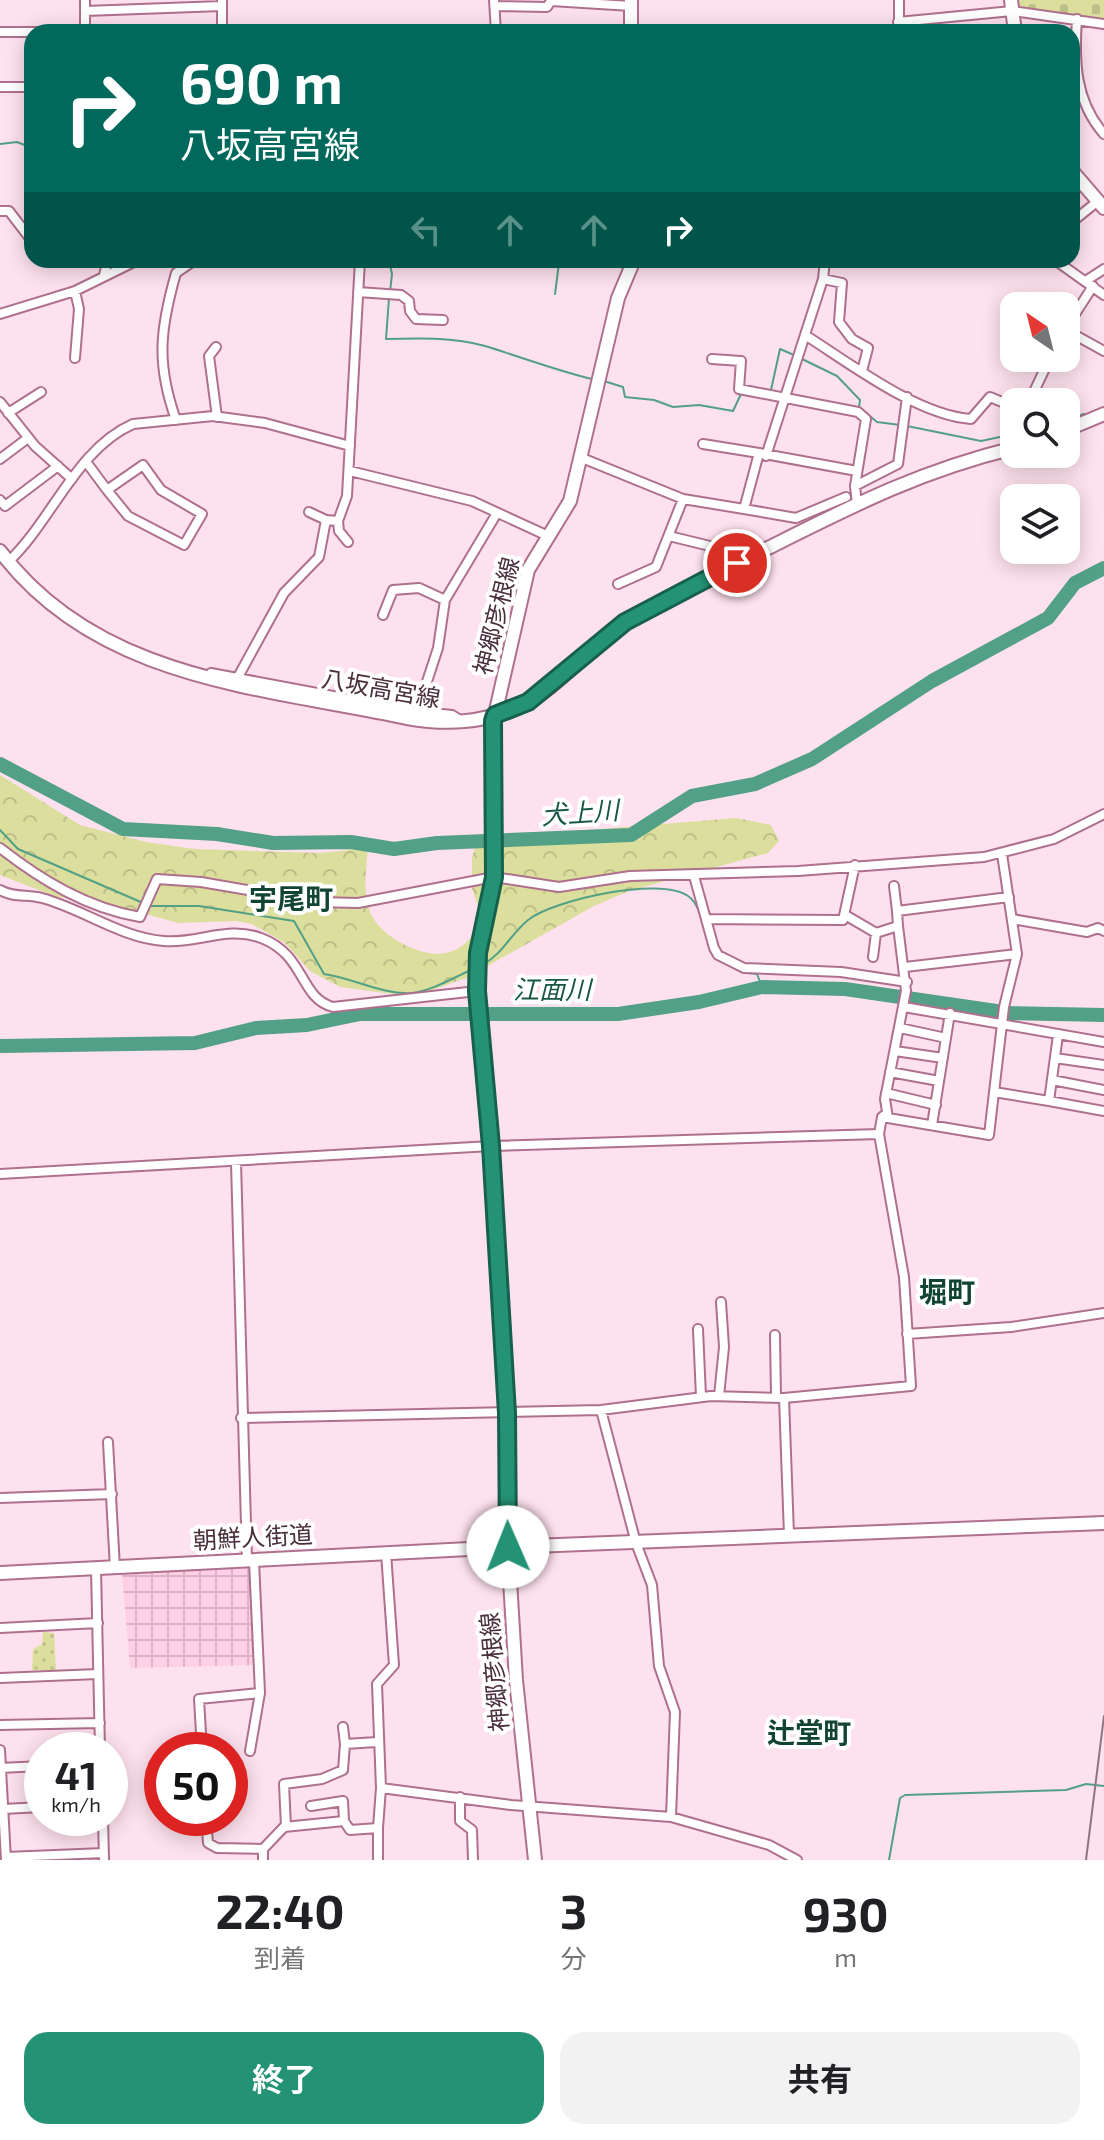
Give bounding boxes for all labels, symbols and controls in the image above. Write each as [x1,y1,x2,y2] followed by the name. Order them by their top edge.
[180,48,343,115] text: 690 m
[48,56,152,160] icon: right
[180,122,360,165] text: 八坂高宮線
[404,208,448,252] icon: left
[488,208,532,252] icon: ahead
[572,208,616,252] icon: ahead
[656,208,700,252] icon: right
[1000,292,1080,372] north arrow
[1000,292,1080,564] map controls
[1000,388,1080,468] button: search
[1000,484,1080,564] button: layers
[703,529,771,597] pin
[715,541,759,585] icon: arrive
[467,554,524,677] street label: 神郷彦根線
[320,663,443,712] street label: 八坂高宮線
[540,793,623,830] water label: 犬上川
[249,881,333,915] district label: 宇尾町
[513,973,594,1004] water label: 江面川
[919,1274,975,1308] district label: 堀町
[466,1505,550,1589] position arrow
[192,1519,314,1554] street label: 朝鮮人街道
[474,1611,513,1733] street label: 神郷彦根線
[767,1715,851,1749] district label: 辻堂町
[144,1732,248,1836] speed limit sign: 50
[55,1750,97,1798] text: 41
[51,1792,101,1816] text: km/h
[215,1881,344,1939] text: 22:40
[560,1881,587,1939] text: 3
[803,1884,888,1942] text: 930
[834,1941,857,1972] text: m
[254,1942,306,1973] text: 到着
[561,1942,587,1973] text: 分
[24,2032,544,2124] button: 終了
[560,2032,1080,2124] button: 共有

